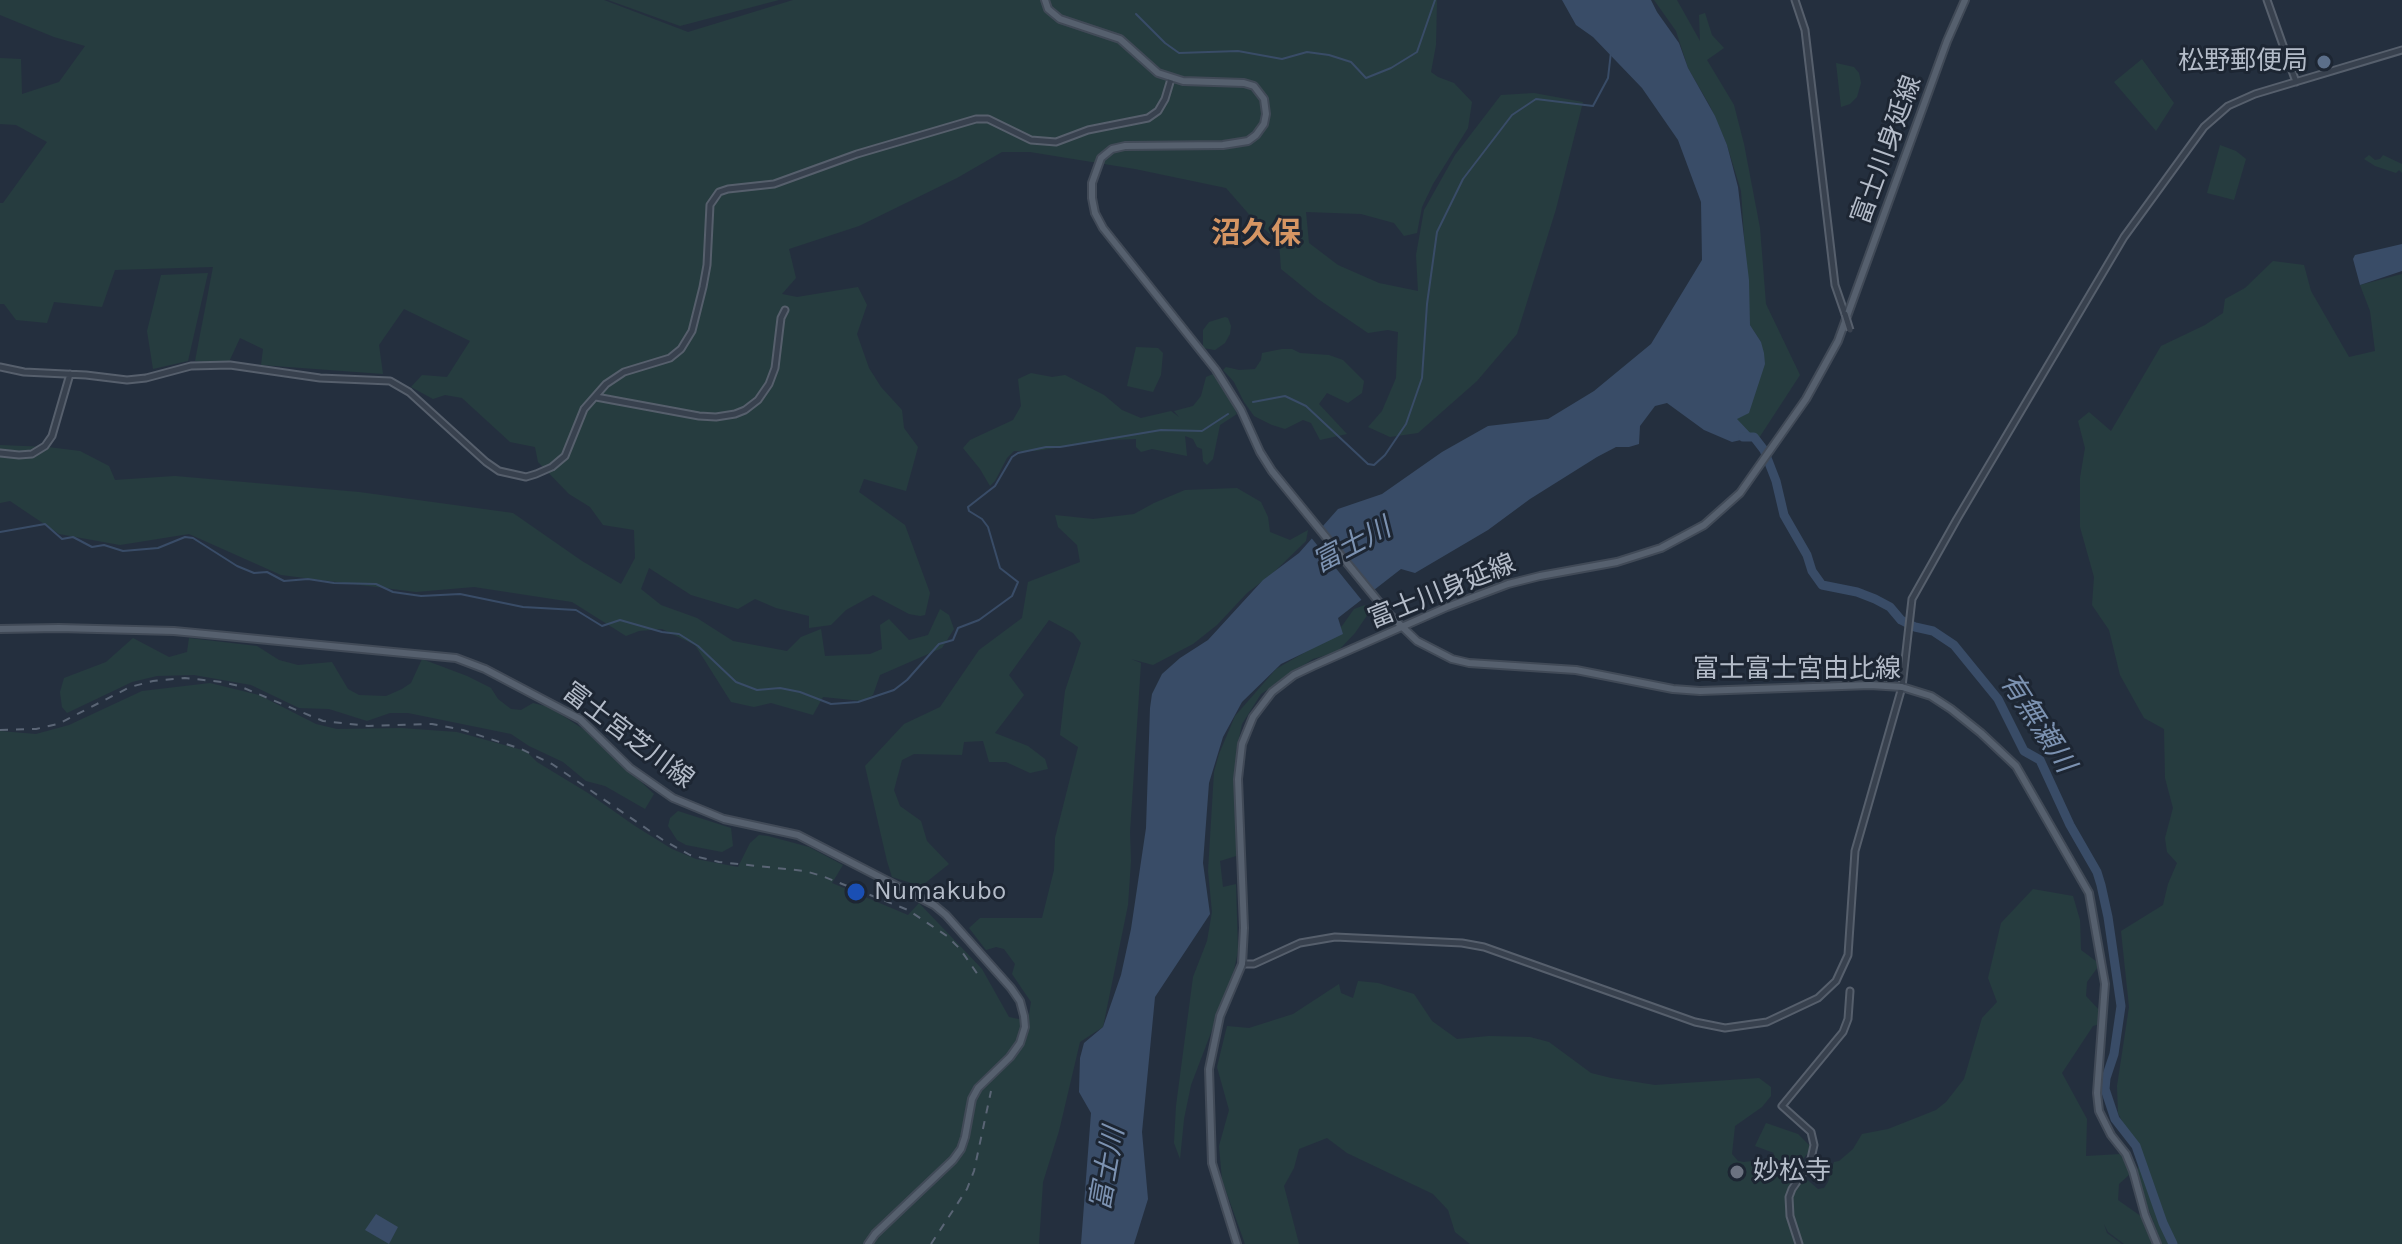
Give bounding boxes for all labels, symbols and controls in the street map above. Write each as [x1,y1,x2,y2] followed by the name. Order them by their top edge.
[2178,46,2308,78] place label: 松野郵便局
[2315,53,2333,71] marker: 松野郵便局
[1846,71,1928,229] street label: 富士川身延線
[1211,216,1301,252] district label: 沼久保
[1307,511,1397,581] water label: 富士川
[1364,548,1520,636] street label: 富士川身延線
[1693,654,1901,686] street label: 富士富士宮由比線
[1992,667,2082,779] water label: 有無瀬川
[556,677,700,795] street label: 富士宮芝川線
[874,876,1006,908] place label: Numakubo
[845,881,867,903] marker: Numakubo
[1084,1125,1132,1213] water label: 富士川
[1753,1156,1831,1188] place label: 妙松寺
[1728,1163,1746,1181] marker: 妙松寺

